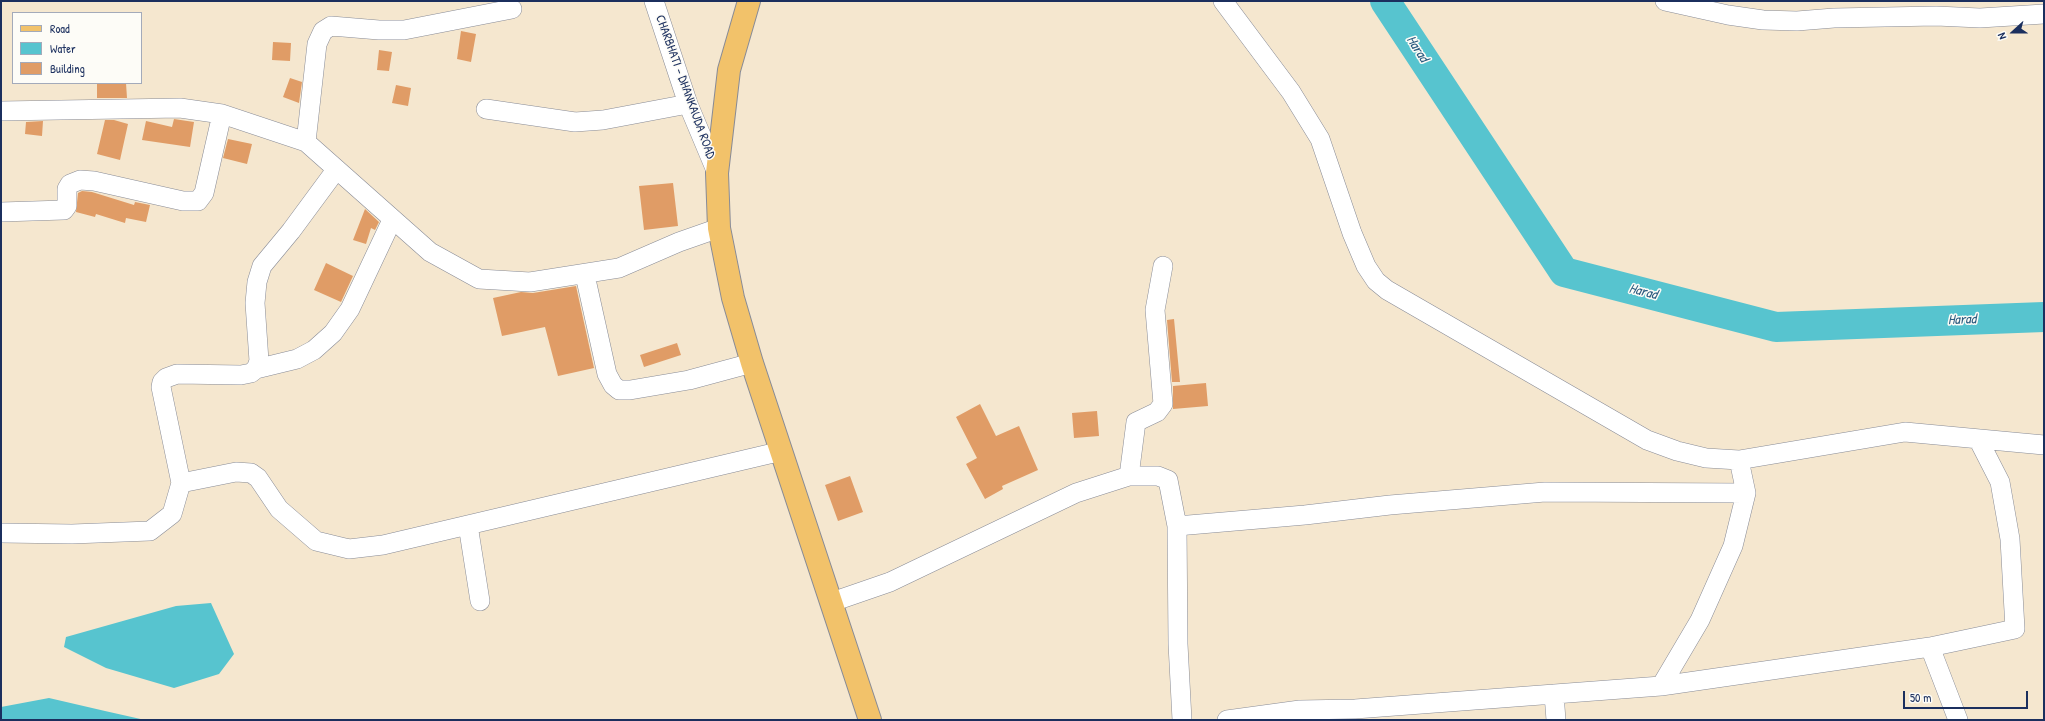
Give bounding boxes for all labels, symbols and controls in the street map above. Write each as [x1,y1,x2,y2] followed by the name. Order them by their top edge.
[12,12,142,84] legend
[1993,12,2033,52] north arrow
[652,13,718,161] street label: CHARBHATI - DHANKAUDA ROAD
[50,20,70,37] text: Road
[1994,31,2009,42] text: N
[1402,33,1432,65] water label: Harad
[50,40,76,57] text: Water
[50,60,85,77] text: Building
[1627,280,1659,304] water label: Harad
[1948,311,1976,329] water label: Harad
[1905,683,2030,709] scale bar
[1910,689,1931,706] text: 50 m

